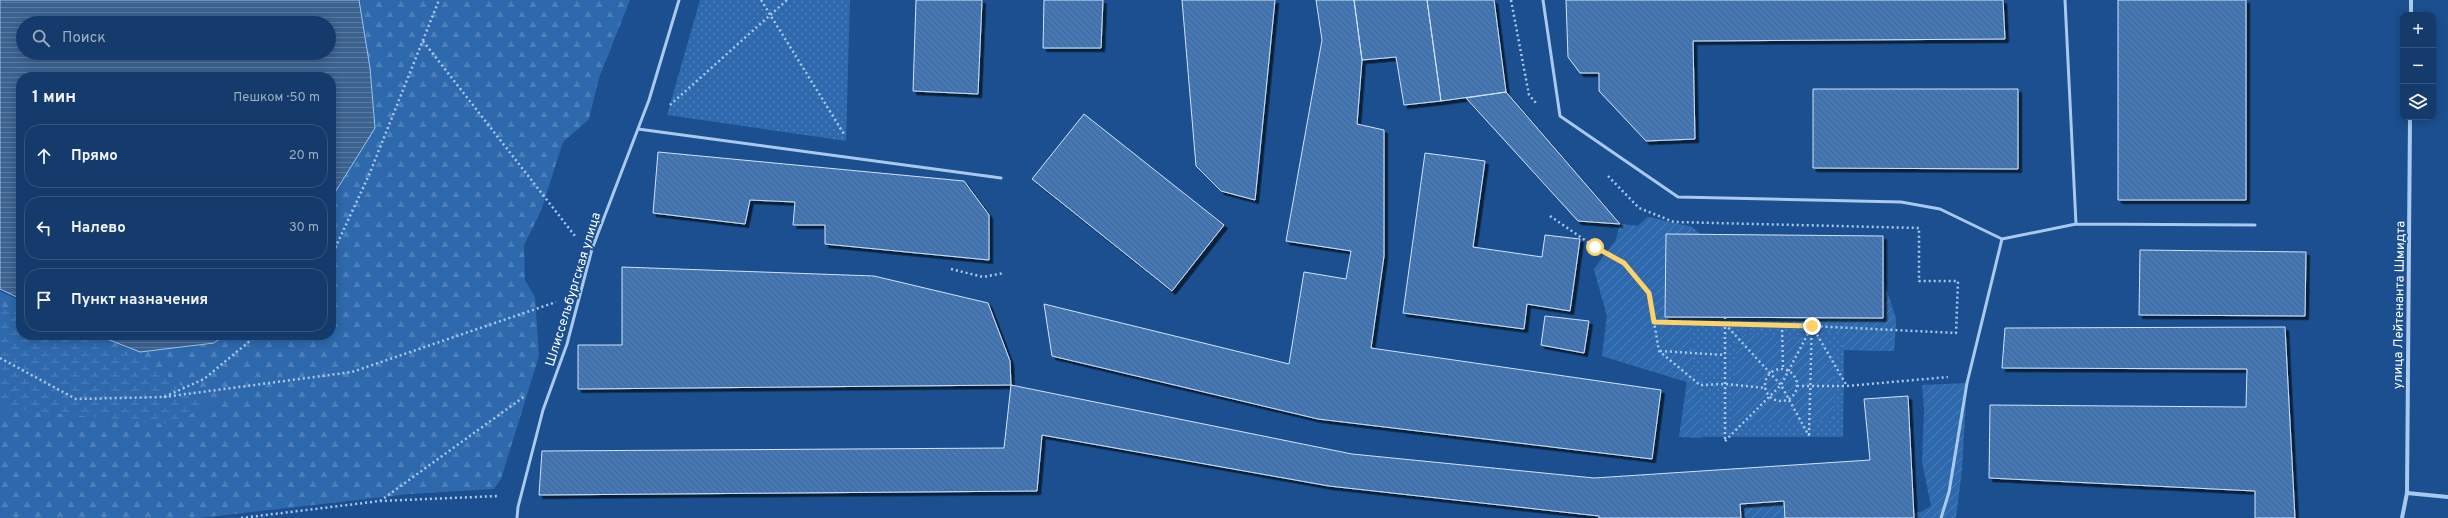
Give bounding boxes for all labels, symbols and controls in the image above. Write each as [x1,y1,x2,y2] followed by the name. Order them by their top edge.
[2400,12,2436,120] map controls
[2400,12,2436,48] button: +
[16,16,336,60] search box
[30,27,52,49] icon: search
[62,29,106,48] text: Поиск
[2400,48,2436,84] button: −
[2400,84,2436,120] button: layers
[32,87,76,109] text: 1 мин
[233,90,320,106] text: Пешком · 50 m
[33,145,55,167] icon: ahead
[71,147,118,166] text: Прямо
[289,148,319,164] text: 20 m
[543,211,605,369] street label: Шлиссельбургская улица
[33,217,55,239] icon: left
[71,219,126,238] text: Налево
[289,220,319,236] text: 30 m
[2391,221,2409,389] street label: улица Лейтенанта Шмидта
[1586,238,1604,256] route start
[33,289,55,311] icon: arrive
[71,291,208,310] text: Пункт назначения
[1803,317,1821,335] route end

